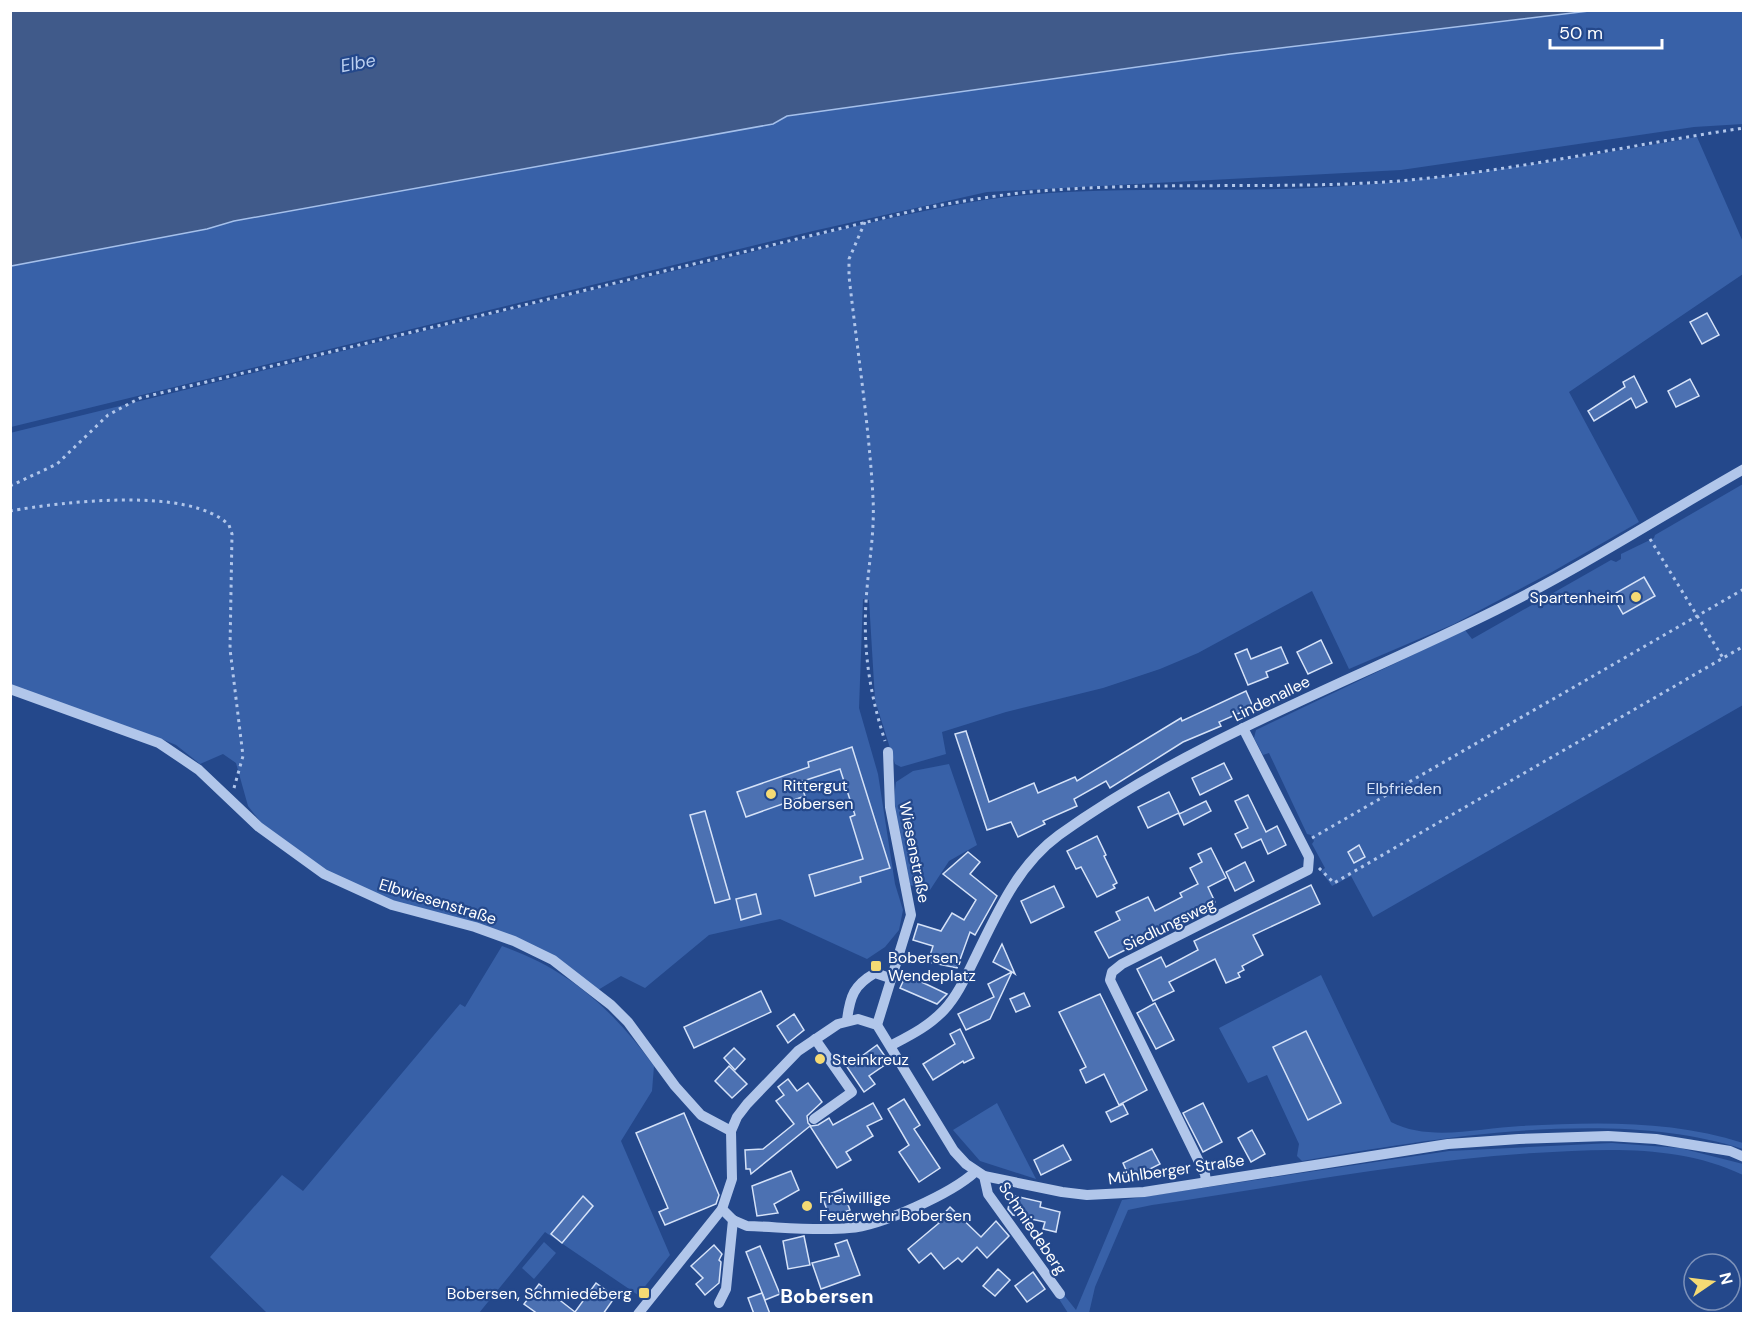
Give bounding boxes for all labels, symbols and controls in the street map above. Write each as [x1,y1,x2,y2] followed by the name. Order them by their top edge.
[1550,12,1662,50] scale bar
[1559,21,1603,45] text: 50 m
[338,48,378,78] water label: Elbe
[1529,587,1624,608] place label: Spartenheim
[1629,590,1643,604] marker: Spartenheim
[1229,671,1313,726] street label: Lindenallee
[783,775,853,814] place label: Rittergut Bobersen
[1366,778,1442,799] park label: Elbfrieden
[764,787,778,801] marker: Rittergut Bobersen
[894,800,935,905] street label: Wiesenstraße
[377,874,499,929] street label: Elbwiesenstraße
[1119,893,1219,956] street label: Siedlungsweg
[888,947,976,986] place label: Bobersen, Wendeplatz
[869,959,883,973] marker: Bobersen, Wendeplatz
[832,1049,909,1070] place label: Steinkreuz
[813,1052,827,1066] marker: Steinkreuz
[1106,1150,1246,1189] street label: Mühlberger Straße
[994,1178,1071,1279] street label: Schmiedeberg
[819,1187,971,1226] place label: Freiwillige Feuerwehr Bobersen
[800,1199,814,1213] marker: Freiwillige Feuerwehr Bobersen
[1682,1252,1742,1312] north arrow
[1714,1270,1738,1287] text: N
[447,1283,632,1304] place label: Bobersen, Schmiedeberg
[780,1283,874,1309] district label: Bobersen
[637,1286,651,1300] marker: Bobersen, Schmiedeberg

